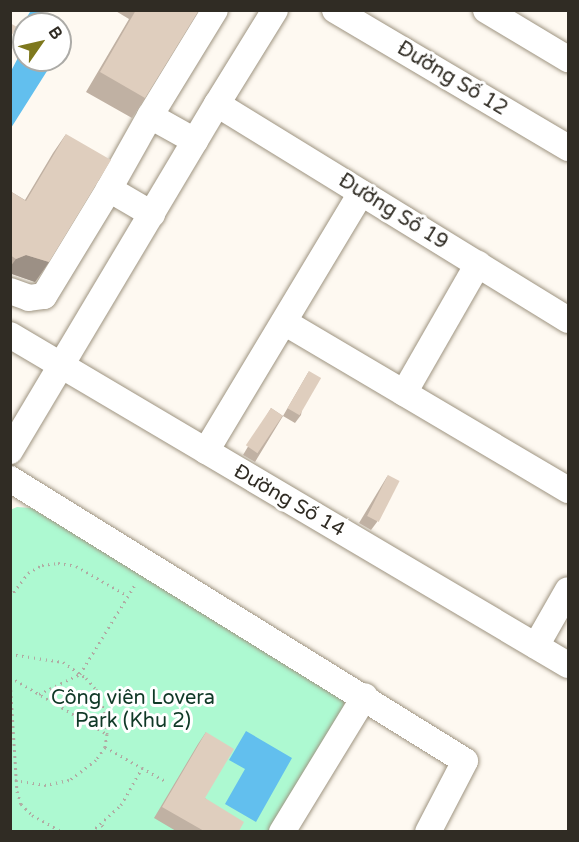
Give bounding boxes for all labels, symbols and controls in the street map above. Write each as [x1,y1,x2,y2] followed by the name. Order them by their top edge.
[12,12,72,72] north arrow
[44,23,67,43] text: B
[393,37,511,121] street label: Đường Số 12
[334,169,452,255] street label: Đường Số 19
[229,460,349,542] street label: Đường Số 14
[51,686,215,733] park label: Công viên Lovera Park (Khu 2)

